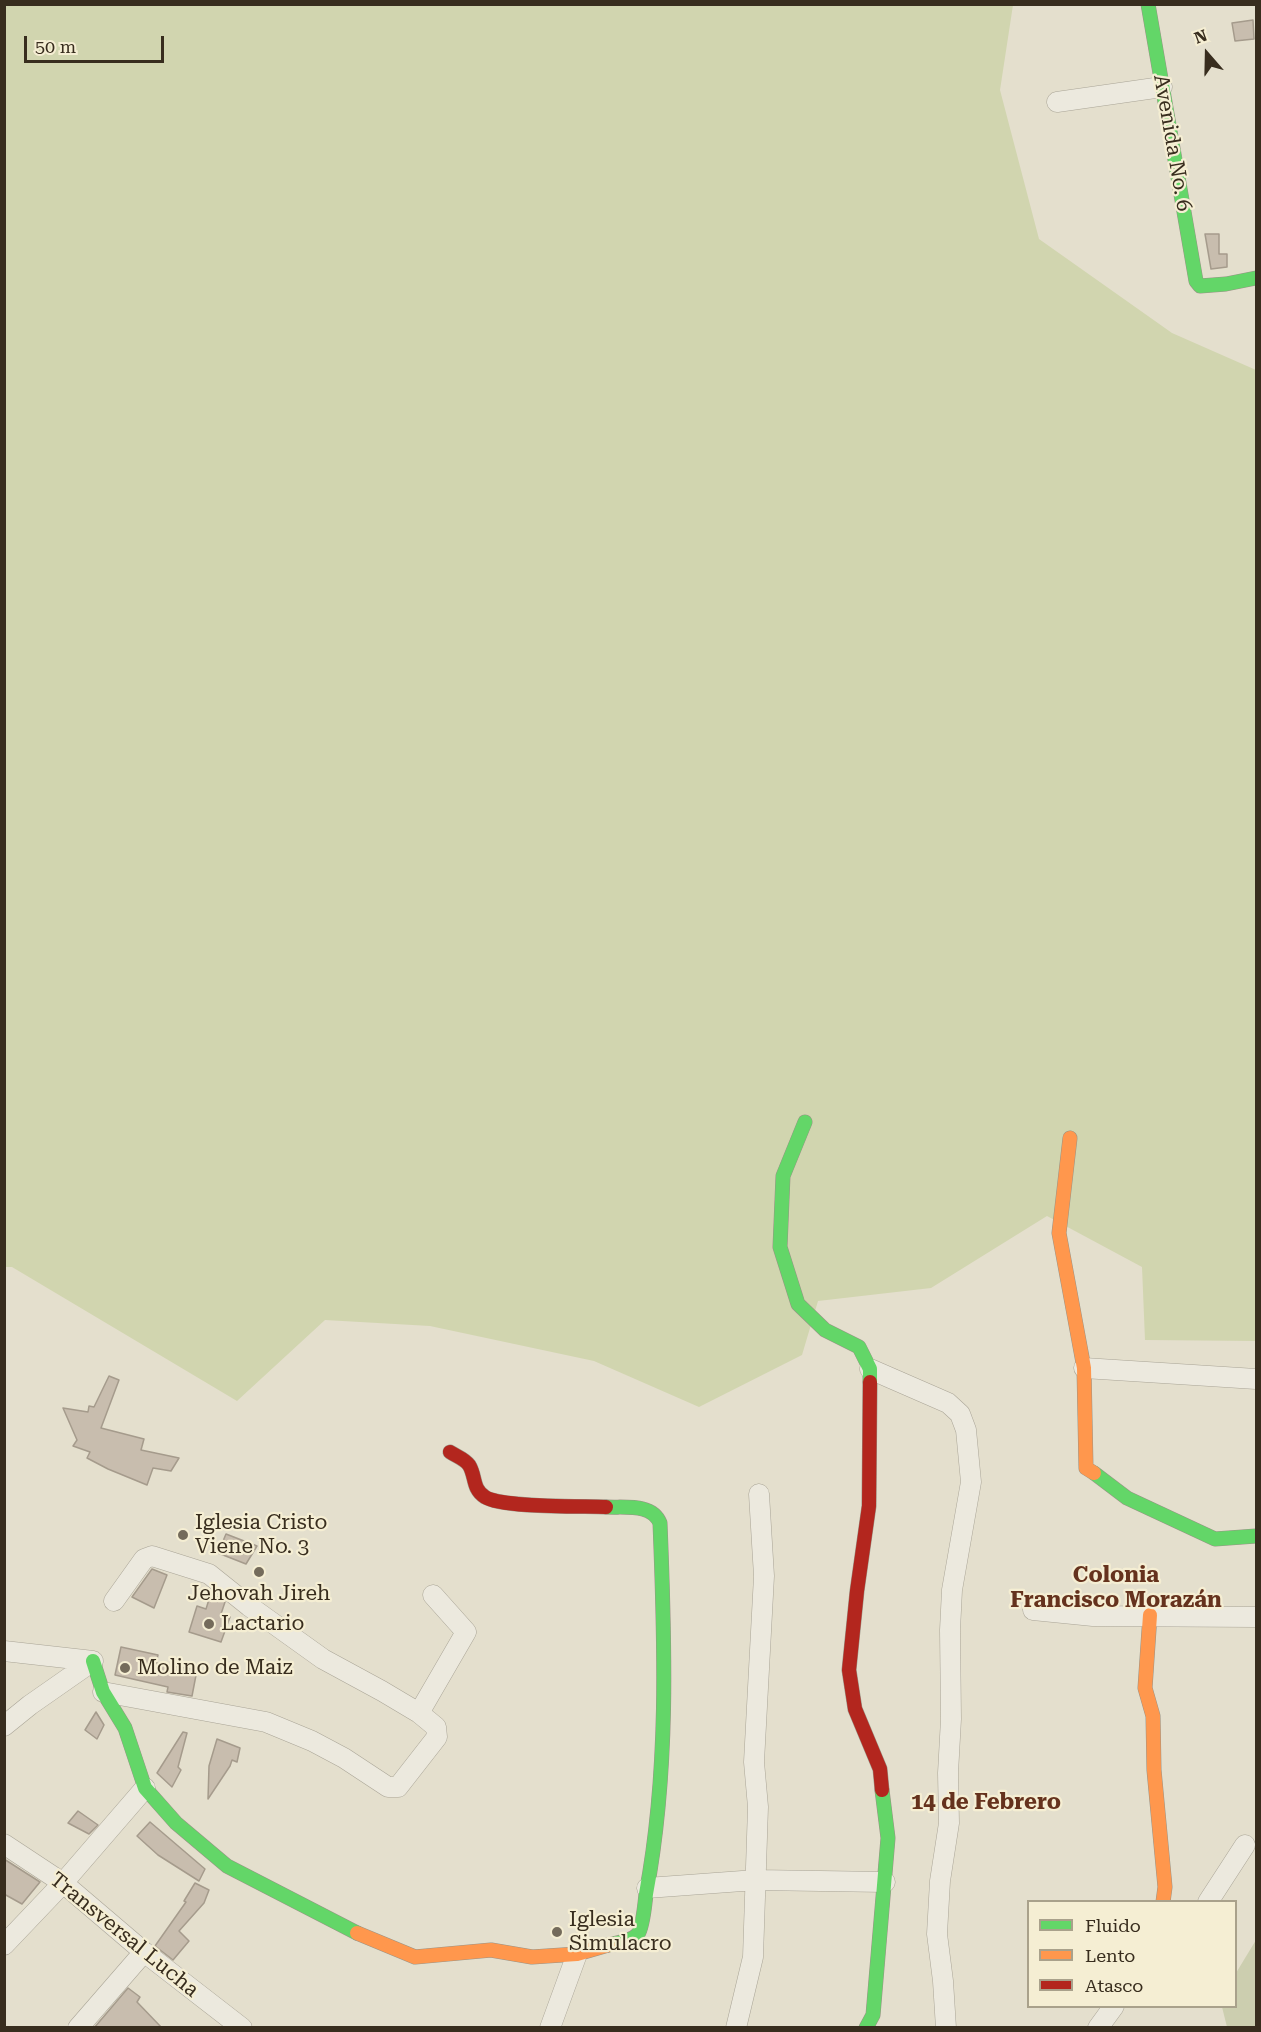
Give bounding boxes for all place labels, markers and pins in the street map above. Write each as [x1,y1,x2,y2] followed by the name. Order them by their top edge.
[195,1510,327,1560] place label: Iglesia Cristo Viene No. 3
[176,1528,190,1542] marker: Iglesia Cristo Viene No. 3
[252,1565,266,1579] marker: Jehovah Jireh
[188,1581,330,1607] place label: Jehovah Jireh
[221,1611,304,1637] place label: Lactario
[202,1617,216,1631] marker: Lactario
[137,1655,293,1681] place label: Molino de Maiz
[118,1661,132,1675] marker: Molino de Maiz
[569,1907,672,1957] place label: Iglesia Simulacro
[550,1925,564,1939] marker: Iglesia Simulacro

